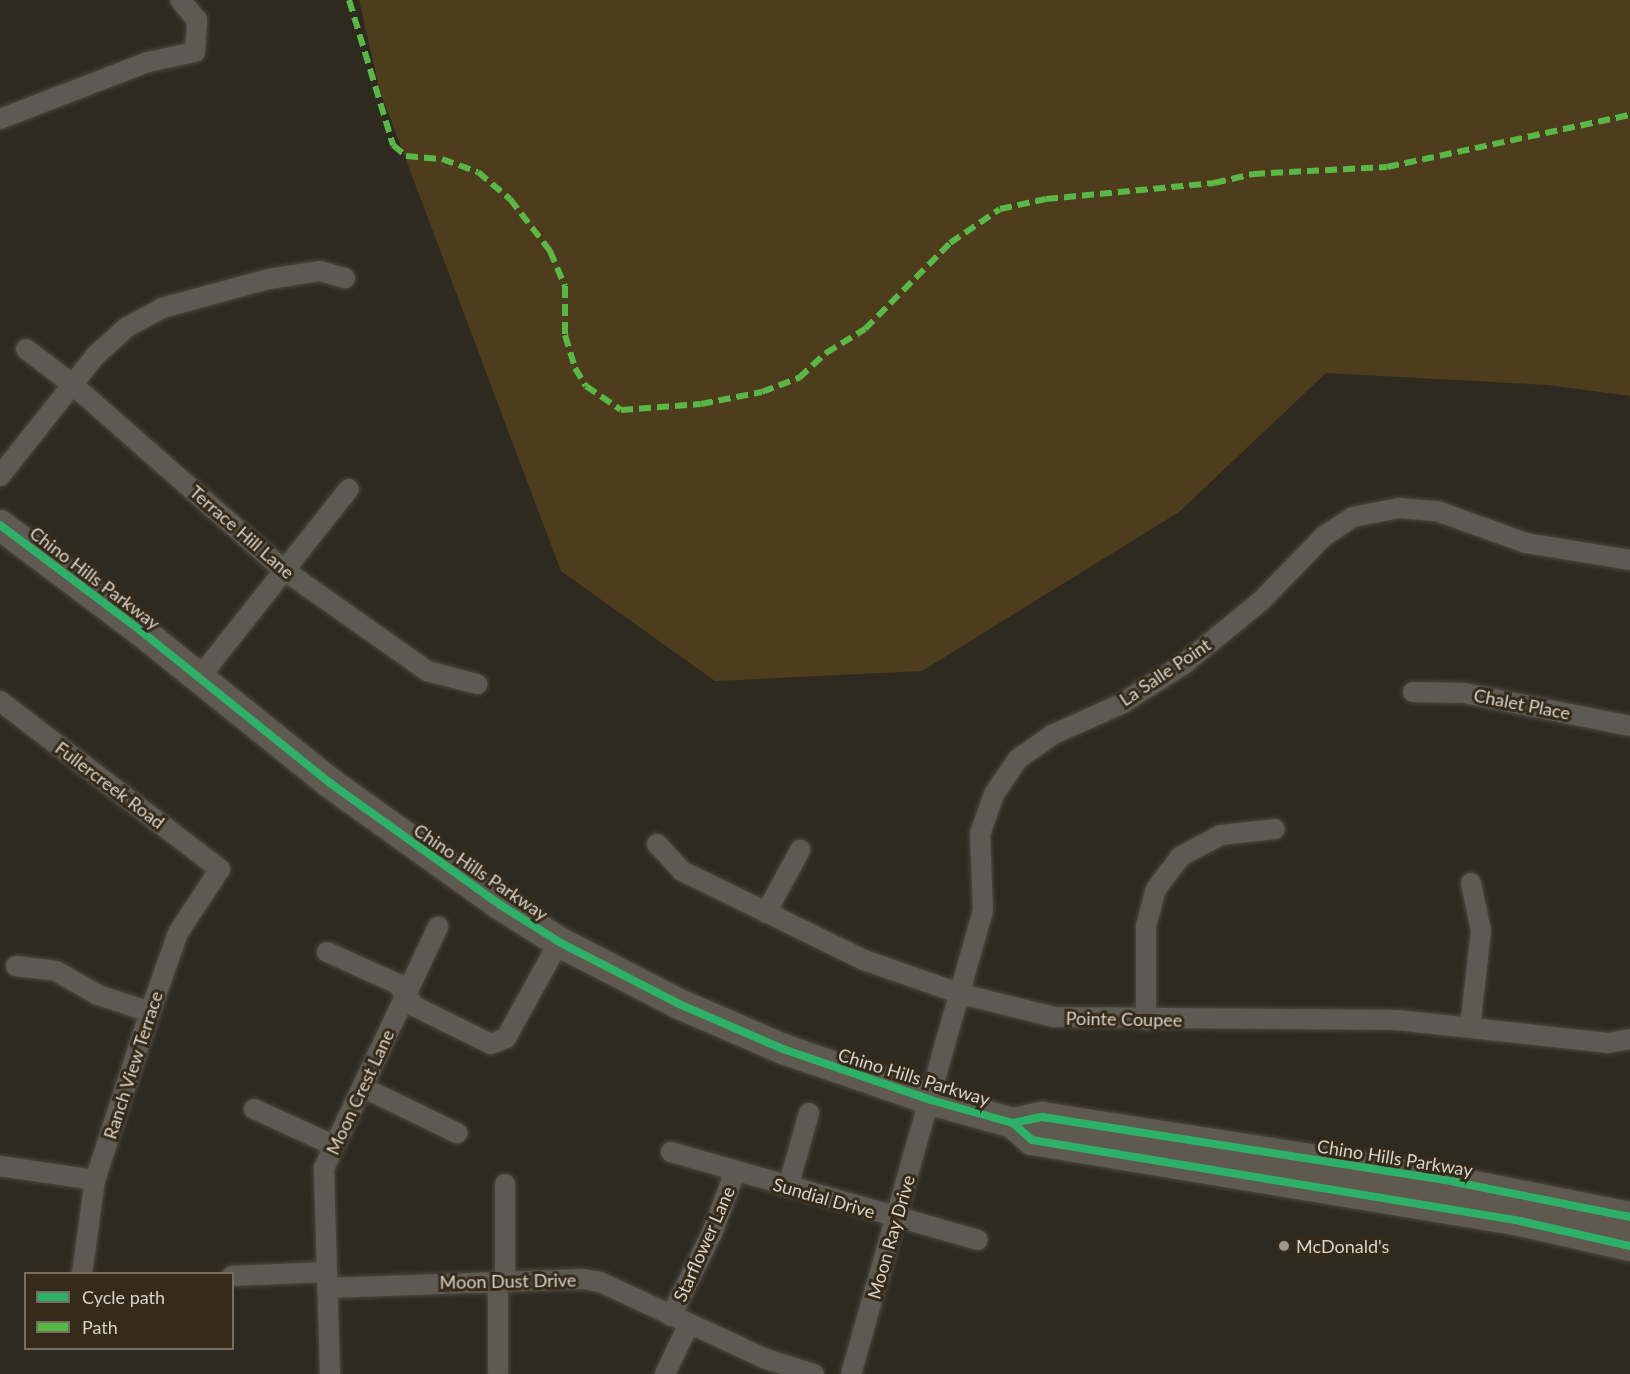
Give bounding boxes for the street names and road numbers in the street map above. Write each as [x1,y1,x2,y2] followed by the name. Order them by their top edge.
[185,481,299,583] street label: Terrace Hill Lane
[26,522,164,634] street label: Chino Hills Parkway
[1115,634,1215,710] street label: La Salle Point
[1472,684,1572,724] street label: Chalet Place
[51,737,169,833] street label: Fullercreek Road
[410,819,552,925] street label: Chino Hills Parkway
[99,988,167,1142] street label: Ranch View Terrace
[1066,1007,1182,1031] street label: Pointe Coupee
[322,1026,398,1158] street label: Moon Crest Lane
[836,1044,992,1110] street label: Chino Hills Parkway
[1316,1135,1474,1181] street label: Chino Hills Parkway
[863,1172,919,1302] street label: Moon Ray Drive
[771,1173,877,1223] street label: Sundial Drive
[669,1183,739,1305] street label: Starflower Lane
[439,1269,577,1293] street label: Moon Dust Drive

